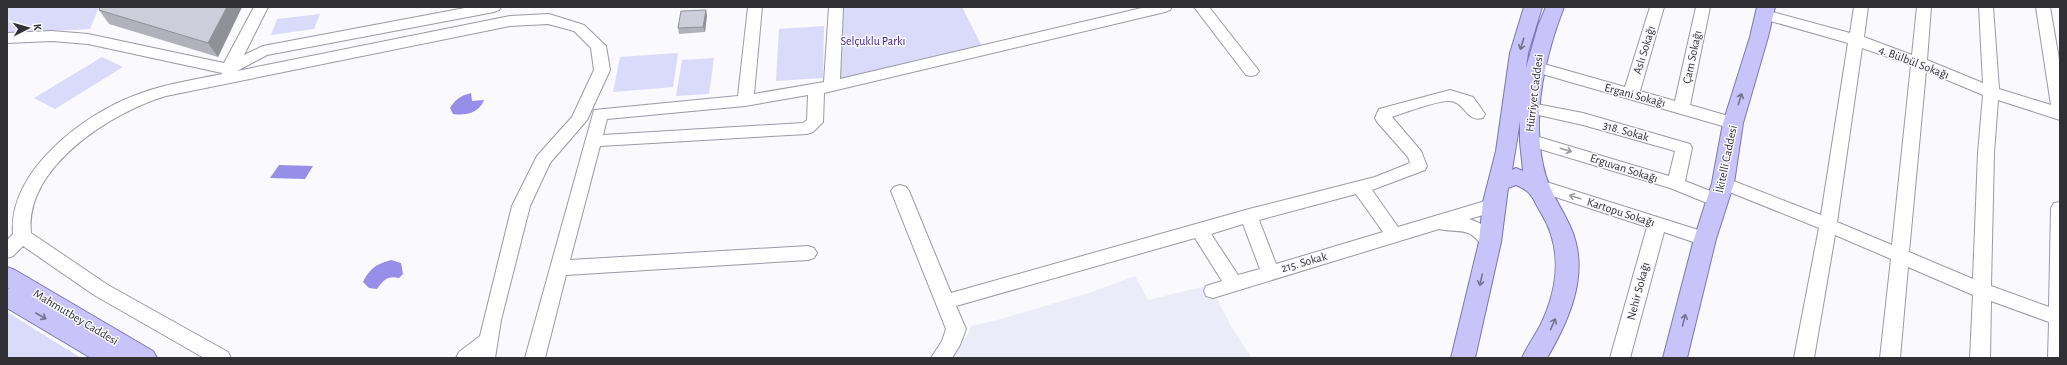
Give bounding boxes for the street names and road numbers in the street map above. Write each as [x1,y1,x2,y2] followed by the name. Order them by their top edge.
[1631,24,1657,76] street label: Aslı Sokağı
[1681,29,1703,85] street label: Çam Sokağı
[1877,43,1951,81] street label: 4. Bülbül Sokağı
[1523,54,1546,133] street label: Hürriyet Caddesi
[1603,81,1667,109] street label: Ergani Sokağı
[1602,119,1651,143] street label: 318. Sokak
[1712,124,1739,194] street label: İkitelli Caddesi
[1589,151,1659,185] street label: Erguvan Sokağı
[1586,195,1656,229] street label: Kartopu Sokağı
[1280,250,1329,274] street label: 215. Sokak
[1625,261,1651,321] street label: Nehir Sokağı
[31,287,120,348] street label: Mahmutbey Caddesi

